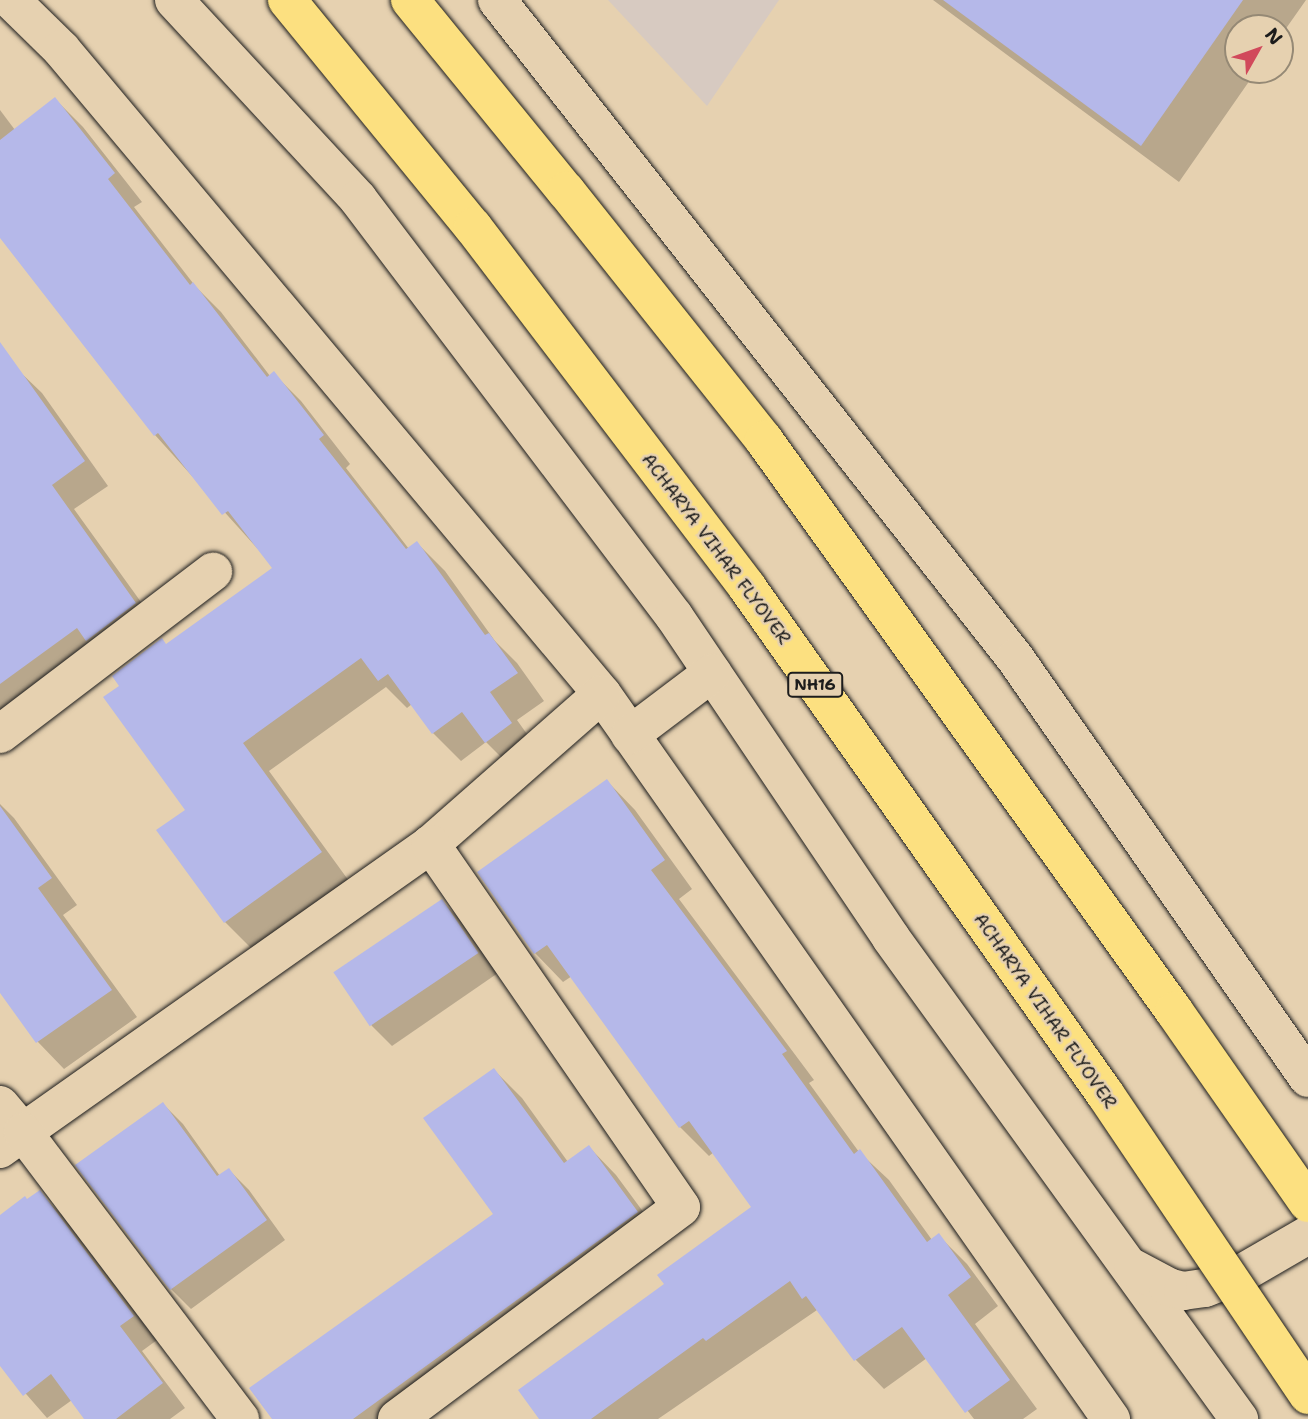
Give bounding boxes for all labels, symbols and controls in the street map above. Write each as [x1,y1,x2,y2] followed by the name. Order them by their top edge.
[1224,14,1294,84] north arrow
[1260,23,1288,50] text: N
[637,449,795,649] street label: ACHARYA VIHAR FLYOVER
[787,672,843,698] road number: NH16
[969,909,1121,1113] street label: ACHARYA VIHAR FLYOVER

